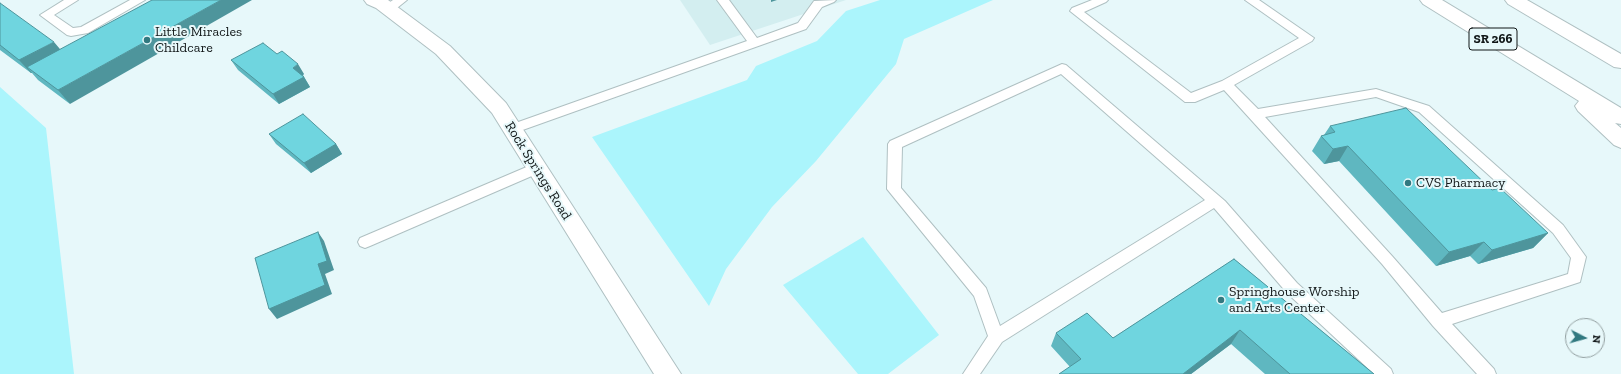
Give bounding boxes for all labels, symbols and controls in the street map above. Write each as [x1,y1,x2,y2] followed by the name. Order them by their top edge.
[155,24,242,56] place label: Little Miracles Childcare
[1469,28,1517,50] road number: SR 266
[142,35,152,45] marker: Little Miracles Childcare
[501,119,575,223] street label: Rock Springs Road
[1416,175,1505,191] place label: CVS Pharmacy
[1403,178,1413,188] marker: CVS Pharmacy
[1229,284,1360,316] place label: Springhouse Worship and Arts Center
[1216,295,1226,305] marker: Springhouse Worship and Arts Center
[1565,318,1605,358] north arrow
[1590,334,1603,344] text: N

